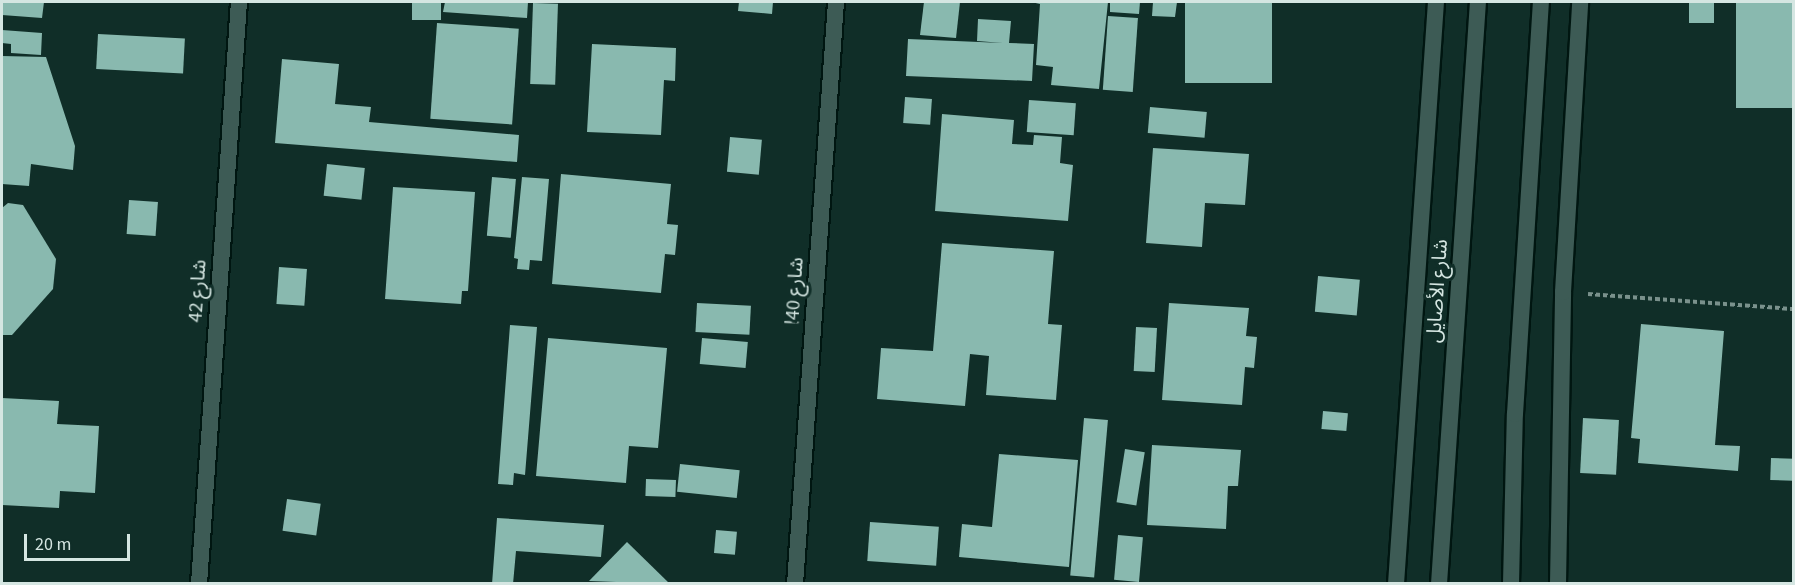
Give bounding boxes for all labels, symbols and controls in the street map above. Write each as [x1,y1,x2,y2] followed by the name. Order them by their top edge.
[1422,238,1454,344] street label: شارع الأصايل
[781,256,809,326] street label: شارع 40ا
[184,259,212,323] street label: شارع 42
[27,522,134,560] scale bar
[35,532,71,557] text: 20 m

